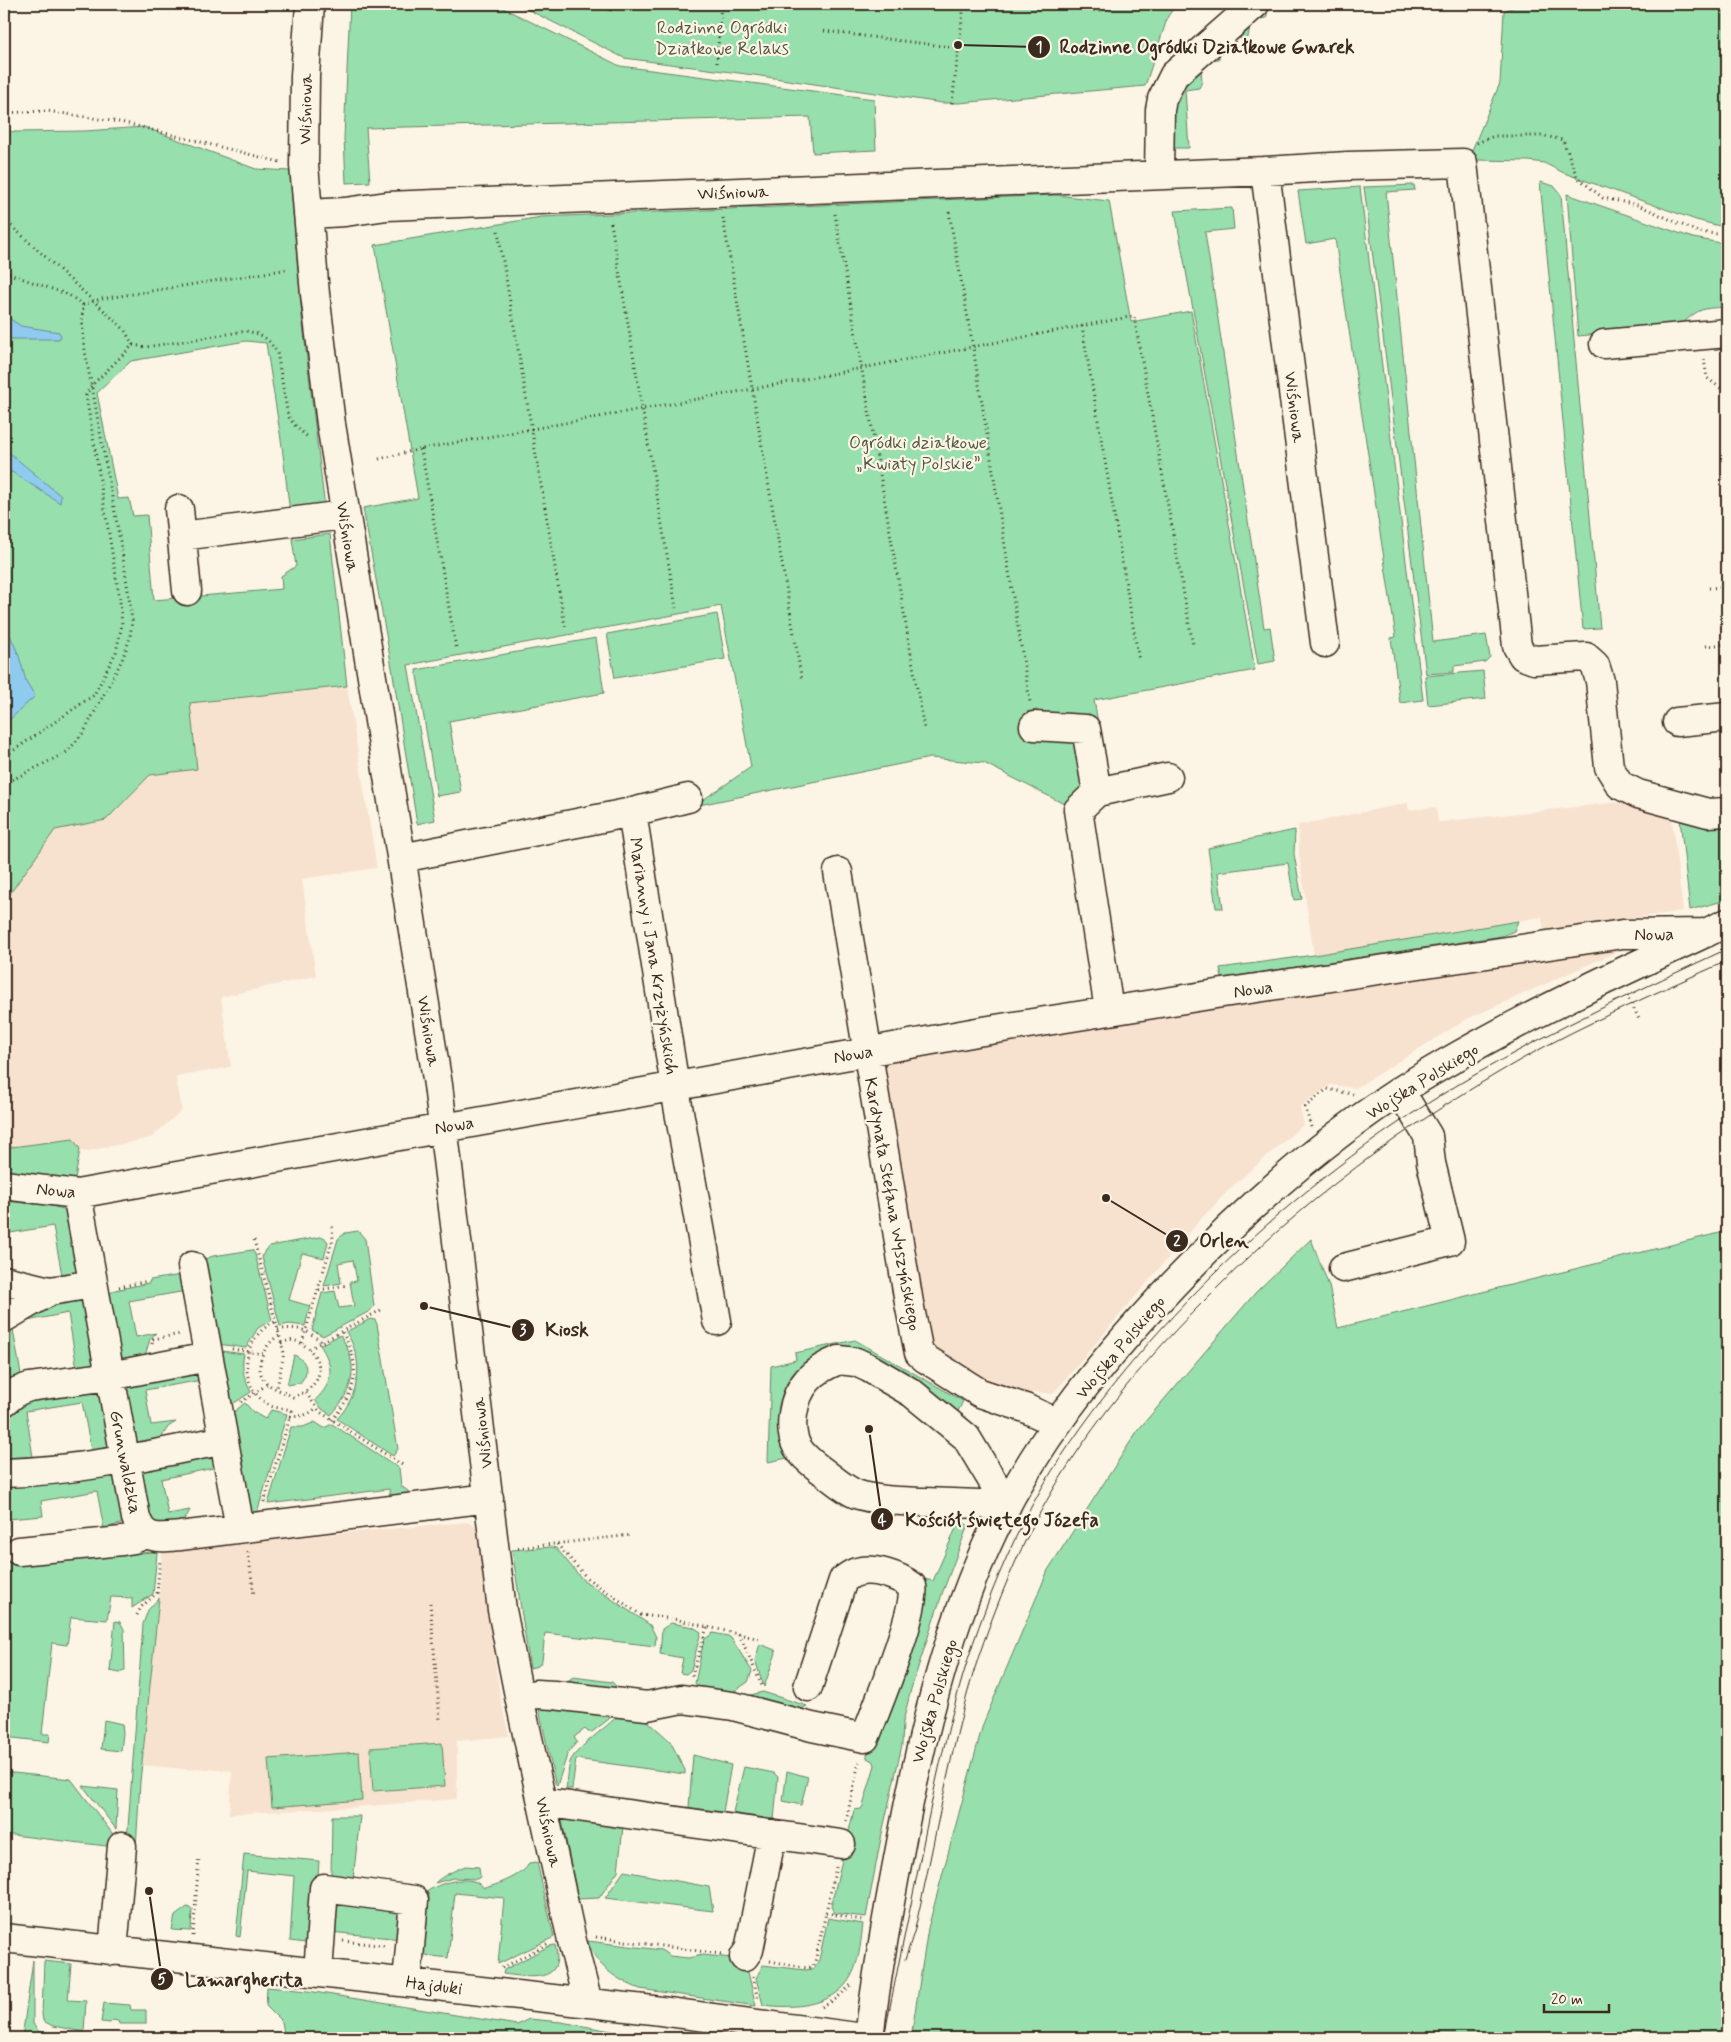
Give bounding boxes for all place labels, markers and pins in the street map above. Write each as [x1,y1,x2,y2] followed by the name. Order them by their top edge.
[1027,30,1363,64] callout: Rodzinne Ogródki Działkowe Gwarek
[1164,1224,1259,1258] callout: Orlen
[511,1313,599,1347] callout: Kiosk
[870,1502,1109,1536] callout: Kościół świętego Józefa
[150,1962,313,1996] callout: Lamargherita

